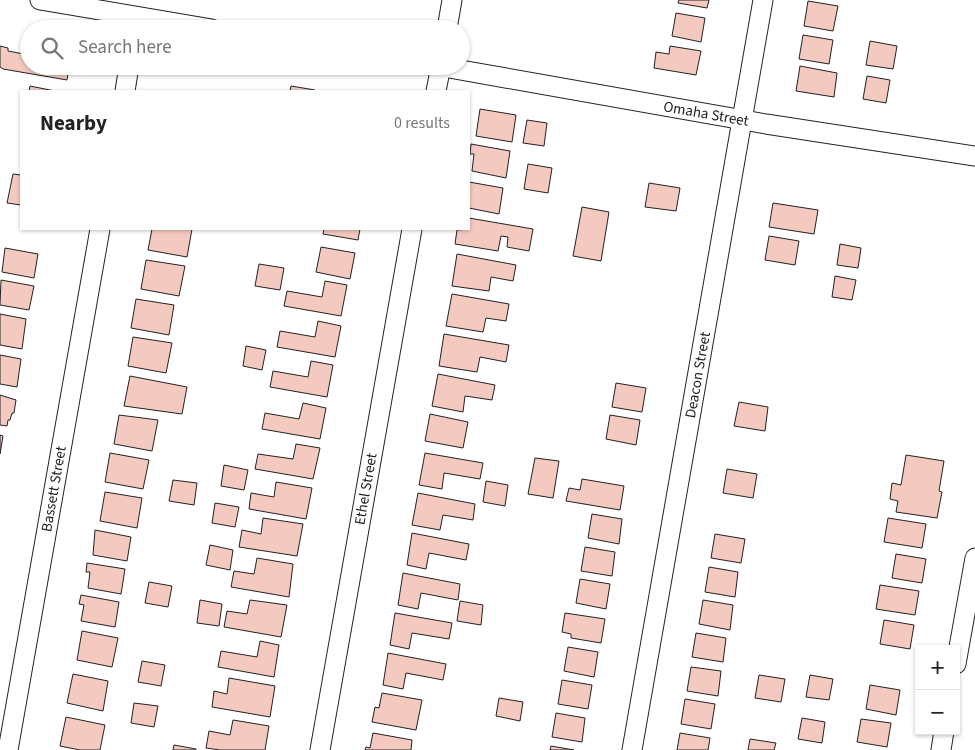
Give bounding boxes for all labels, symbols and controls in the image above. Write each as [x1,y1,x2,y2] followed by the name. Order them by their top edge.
[20,20,470,75] search box
[38,34,66,62] icon: search
[78,34,172,61] text: Search here
[662,96,750,132] street label: Omaha Street
[40,108,107,138] text: Nearby
[394,112,450,134] text: 0 results
[680,330,716,420] street label: Deacon Street
[36,444,72,534] street label: Bassett Street
[349,451,383,527] street label: Ethel Street
[915,645,960,735] map controls
[915,645,960,690] button: +
[915,690,960,735] button: −

